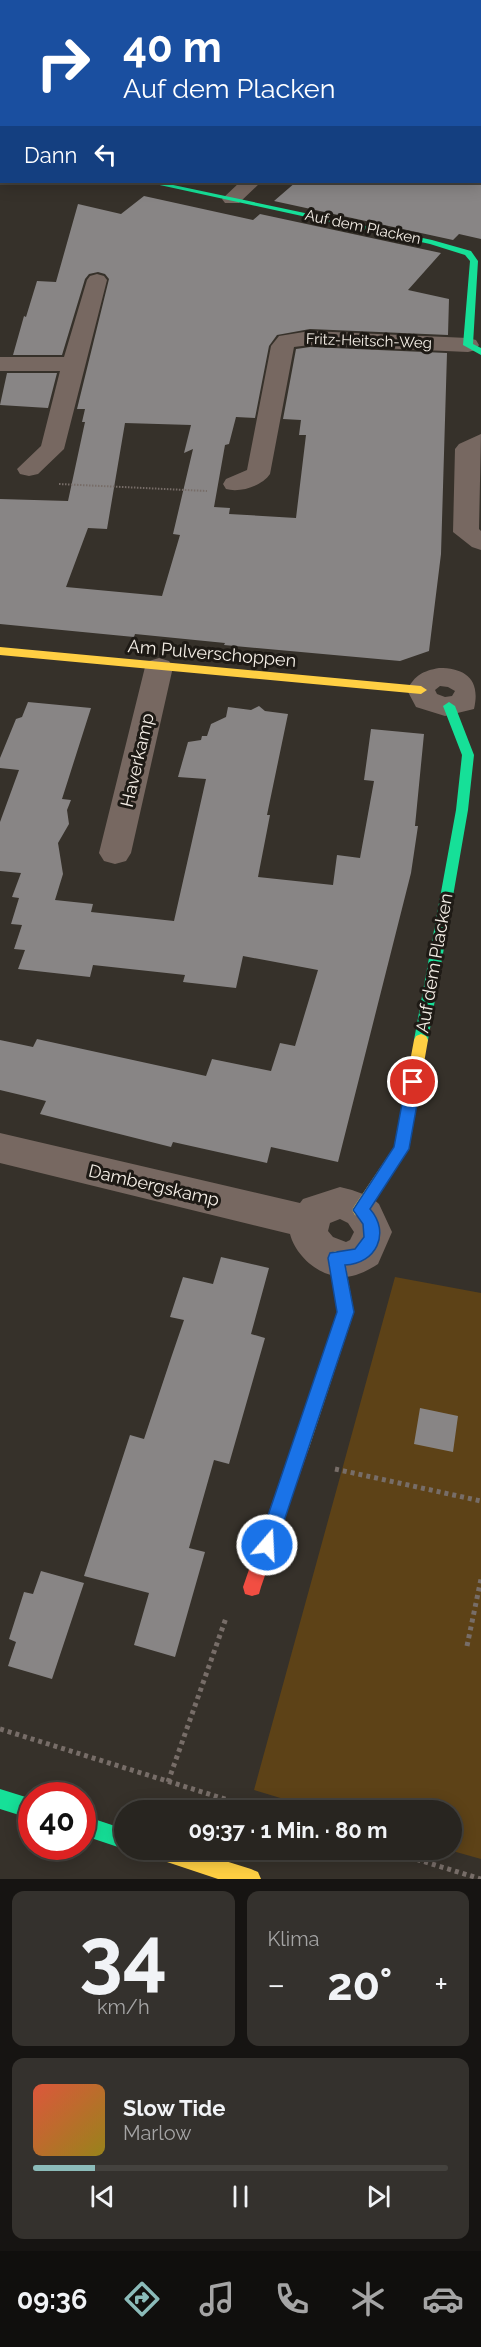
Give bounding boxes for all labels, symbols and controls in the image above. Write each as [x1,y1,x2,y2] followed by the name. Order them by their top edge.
[123,23,222,72] text: 40 m
[24,24,102,102] icon: right
[123,73,335,104] text: Auf dem Placken
[89,138,122,171] icon: left
[24,142,77,168] text: Dann
[303,206,423,248] street label: Auf dem Placken
[306,330,432,352] street label: Fritz-Heitsch-Weg
[127,635,297,671] street label: Am Pulverschoppen
[116,711,158,809] street label: Haverkamp
[411,891,457,1035] street label: Auf dem Placken
[387,1056,438,1107] pin
[396,1065,429,1098] icon: arrive
[87,1160,221,1210] street label: Dambergskamp
[235,1513,299,1577] position arrow
[18,1782,96,1860] speed limit sign: 40
[188,1817,388,1843] text: 09:37 · 1 Min. · 80 m
[79,1910,167,2001] text: 34
[268,1927,319,1951] text: Klima
[327,1958,392,2011] text: 20°
[268,1965,285,2004] text: −
[434,1965,448,2004] text: +
[97,1995,150,2019] text: km/h
[123,2095,225,2121] text: Slow Tide
[123,2121,192,2145] text: Marlow
[86,2180,119,2213] icon: previous
[224,2180,257,2213] icon: pause
[362,2180,395,2213] icon: next
[121,2278,163,2320] icon: directions
[196,2278,238,2320] icon: music
[271,2278,313,2320] icon: phone
[347,2278,389,2320] icon: climate
[422,2278,464,2320] icon: car
[17,2284,87,2315] text: 09:36

